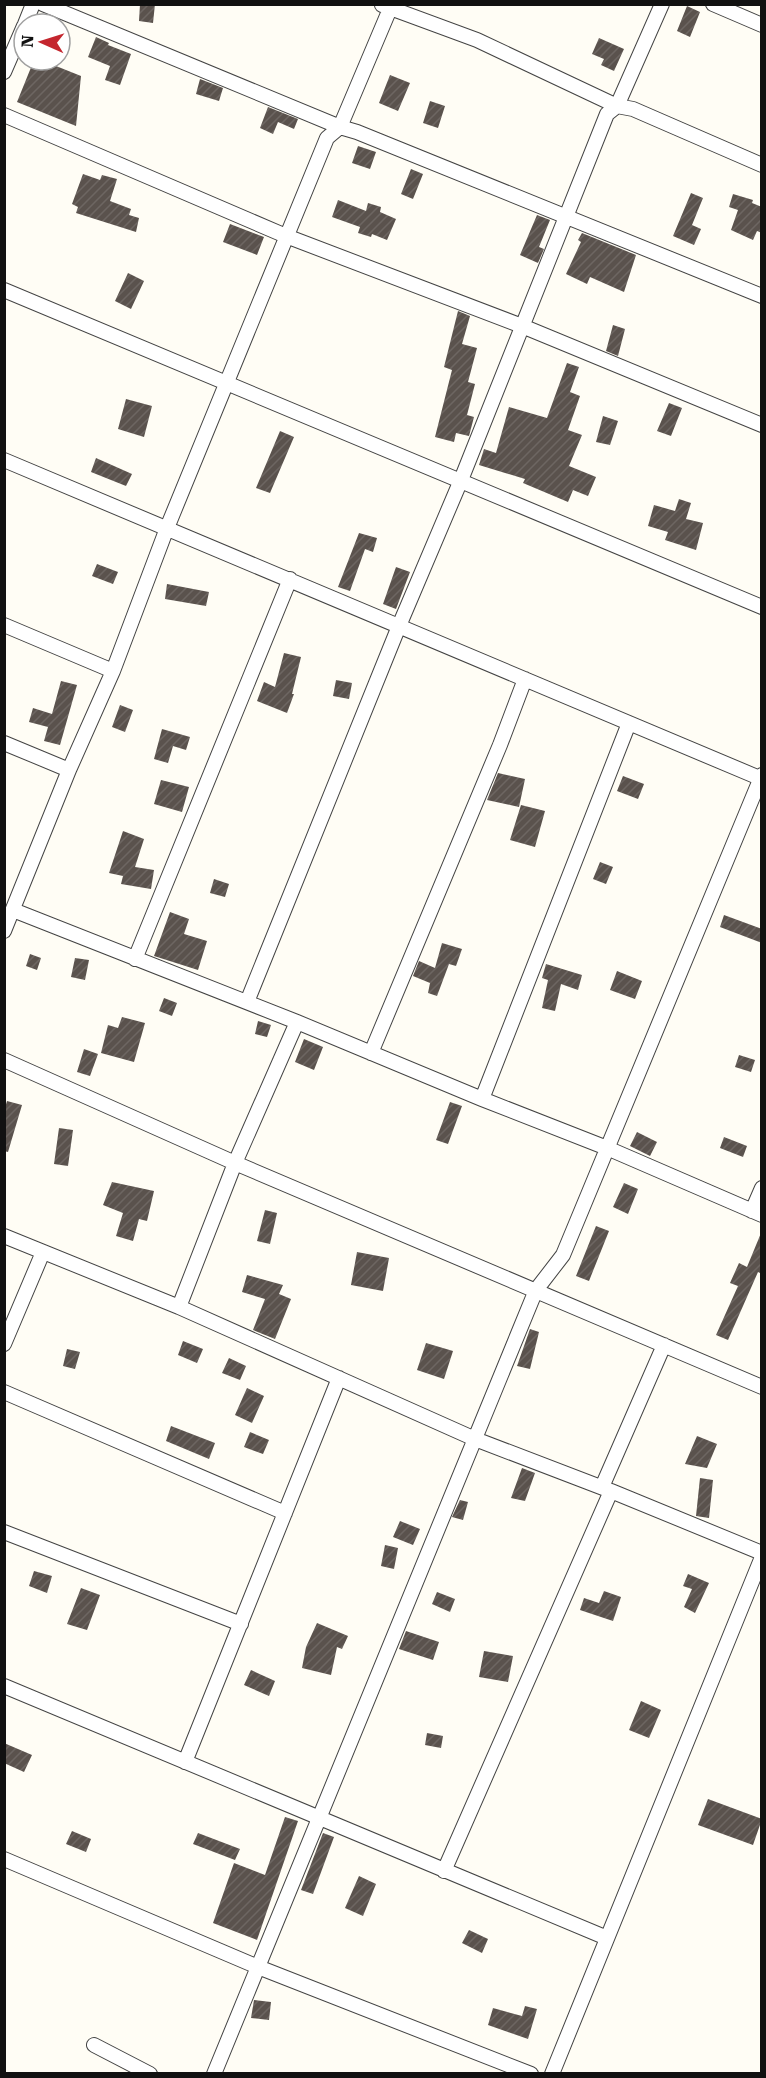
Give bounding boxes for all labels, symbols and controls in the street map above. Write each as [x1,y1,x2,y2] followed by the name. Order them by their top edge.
[12,12,72,72] north arrow
[18,35,37,48] text: N

